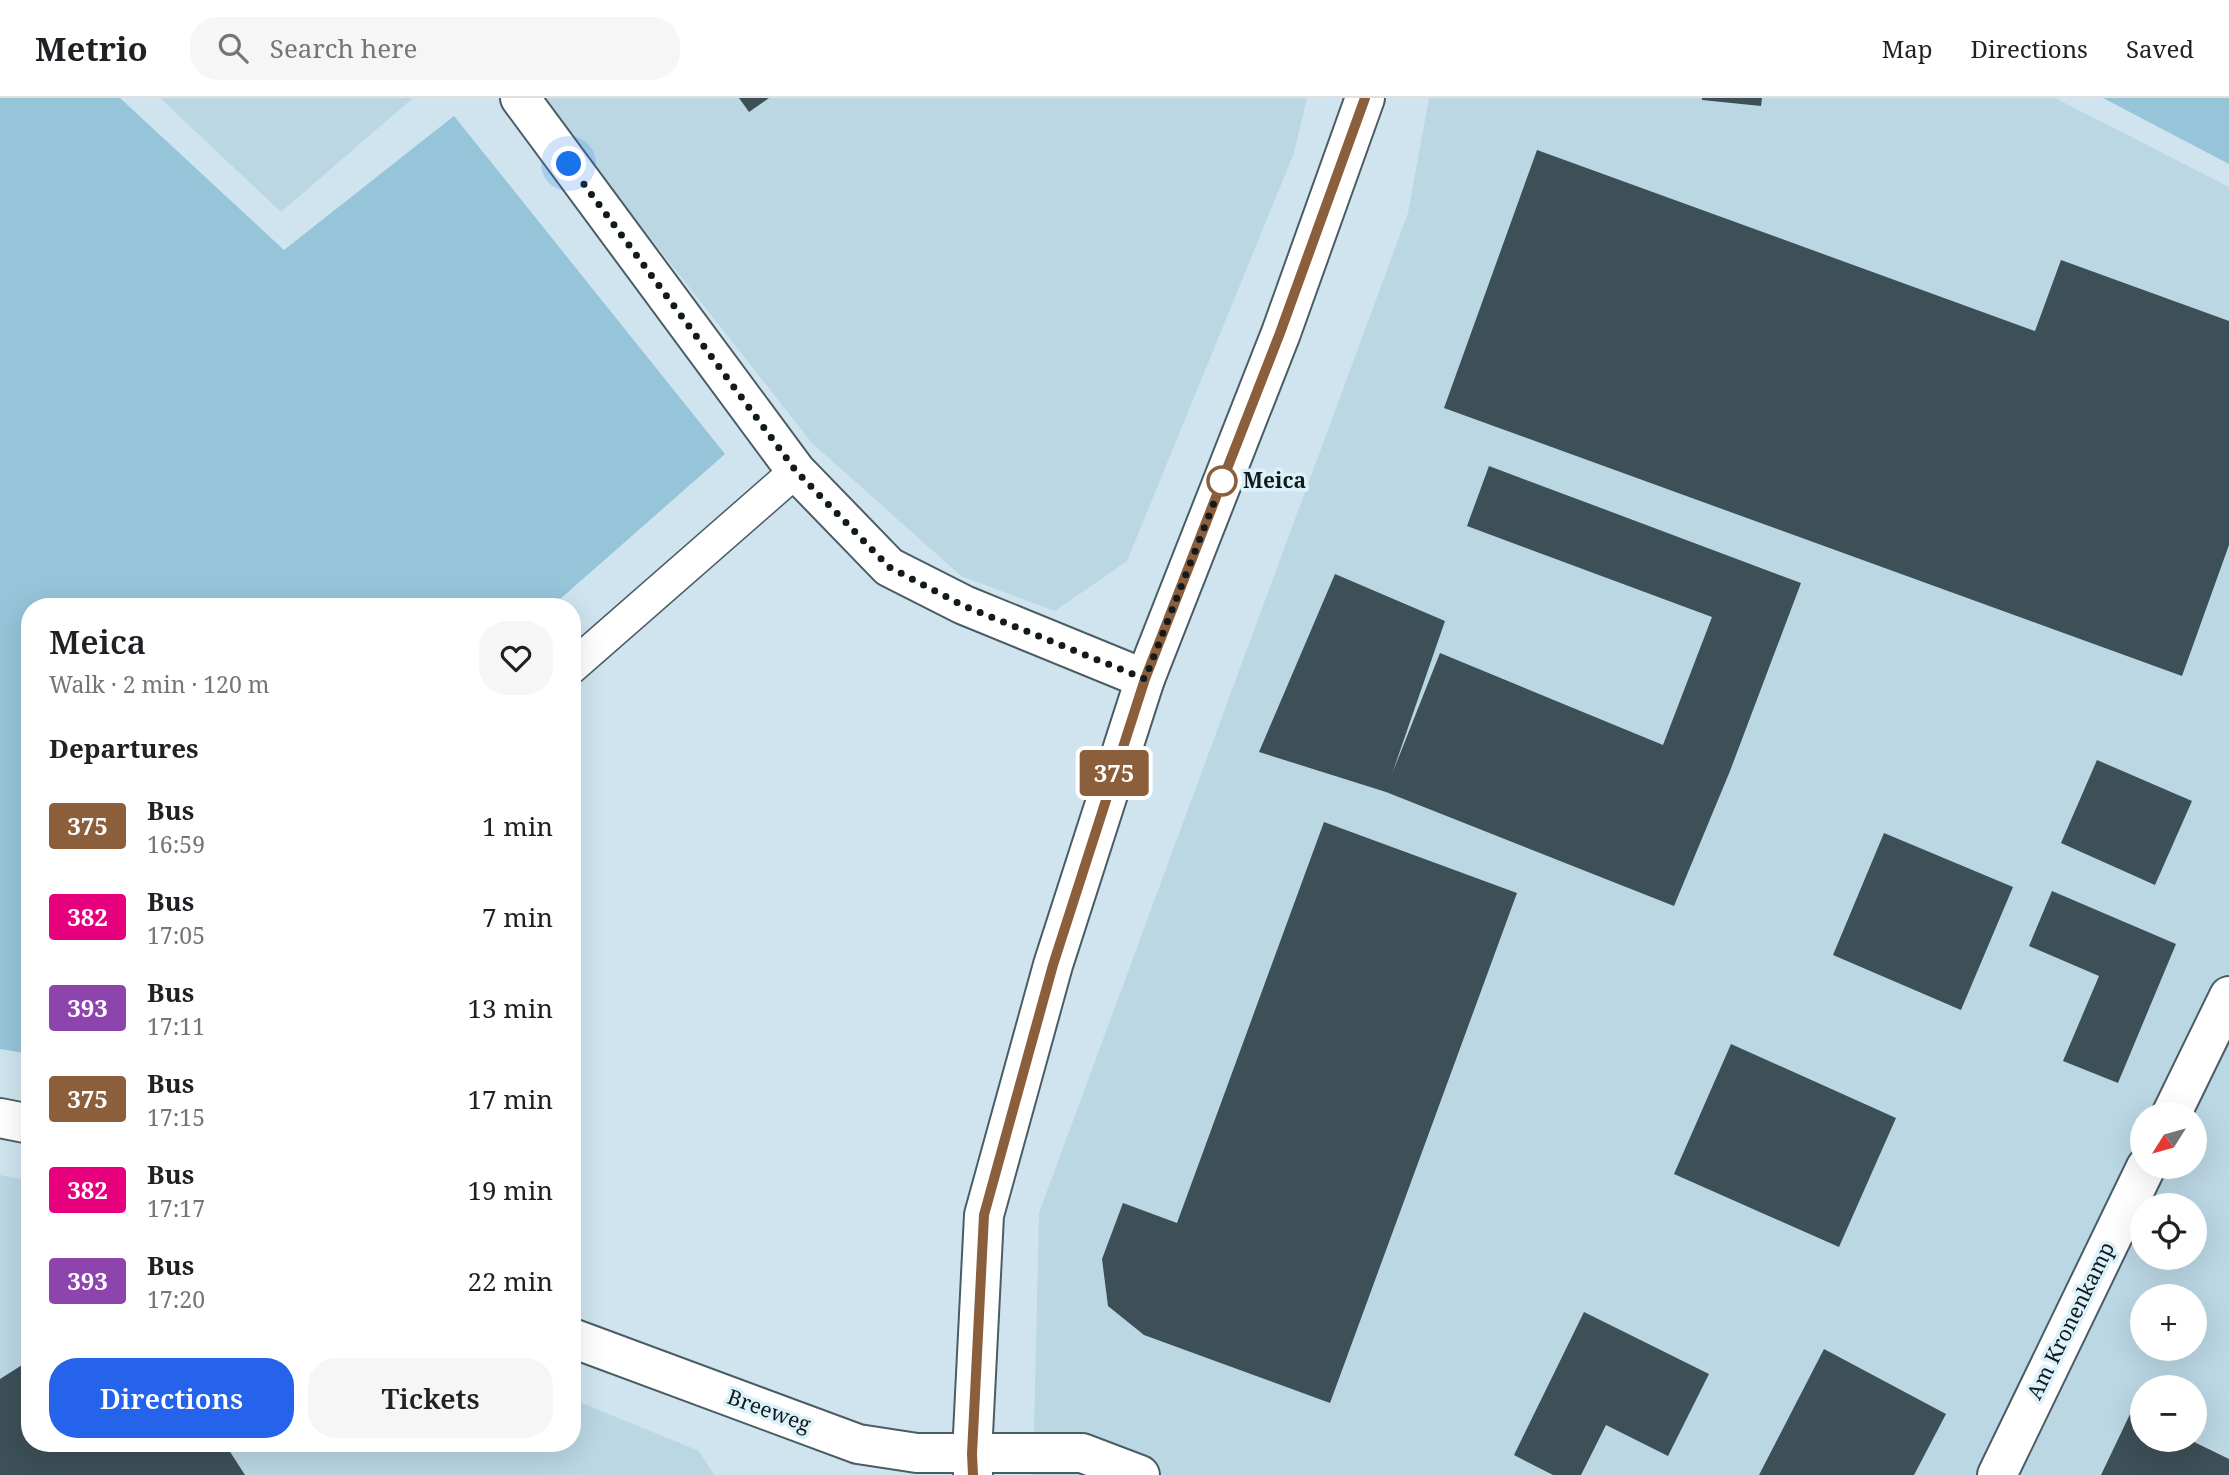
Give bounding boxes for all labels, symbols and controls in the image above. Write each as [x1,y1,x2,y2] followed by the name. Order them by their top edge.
[190,17,680,80] search box
[35,26,148,71] text: Metrio
[214,29,252,67] icon: search
[270,30,417,66] text: Search here
[1882,32,1933,65] text: Map
[1971,32,2088,65] text: Directions
[2126,32,2194,65] text: Saved
[551,146,586,181] your location
[1207,466,1237,496] marker: Meica
[1243,466,1306,494] place label: Meica
[49,619,146,664] text: Meica
[479,621,553,695] button: heart
[49,668,269,700] text: Walk · 2 min · 120 m
[49,730,199,766] text: Departures
[1074,750,1154,796] line badge: 375
[1094,756,1134,789] text: 375
[147,792,194,828] text: Bus
[482,808,553,844] text: 1 min
[67,809,108,842] text: 375
[147,828,205,860] text: 16:59
[147,883,194,919] text: Bus
[482,899,553,935] text: 7 min
[67,900,108,933] text: 382
[147,919,205,951] text: 17:05
[147,974,194,1010] text: Bus
[468,990,553,1026] text: 13 min
[67,991,108,1024] text: 393
[147,1010,205,1042] text: 17:11
[147,1065,194,1101] text: Bus
[468,1081,553,1117] text: 17 min
[67,1082,108,1115] text: 375
[147,1101,205,1133] text: 17:15
[2130,1102,2207,1180] north arrow
[2130,1102,2207,1452] map controls
[147,1156,194,1192] text: Bus
[468,1172,553,1208] text: 19 min
[67,1173,108,1206] text: 382
[147,1192,205,1224] text: 17:17
[2130,1193,2207,1270] button: locate
[2020,1237,2120,1404] street label: Am Kronenkamp
[147,1247,194,1283] text: Bus
[468,1263,553,1299] text: 22 min
[67,1264,108,1297] text: 393
[147,1283,205,1315] text: 17:20
[2130,1284,2207,1361] button: +
[49,1358,294,1438] button: Directions
[308,1358,553,1438] button: Tickets
[2130,1375,2207,1452] button: −
[724,1382,816,1438] street label: Breeweg

